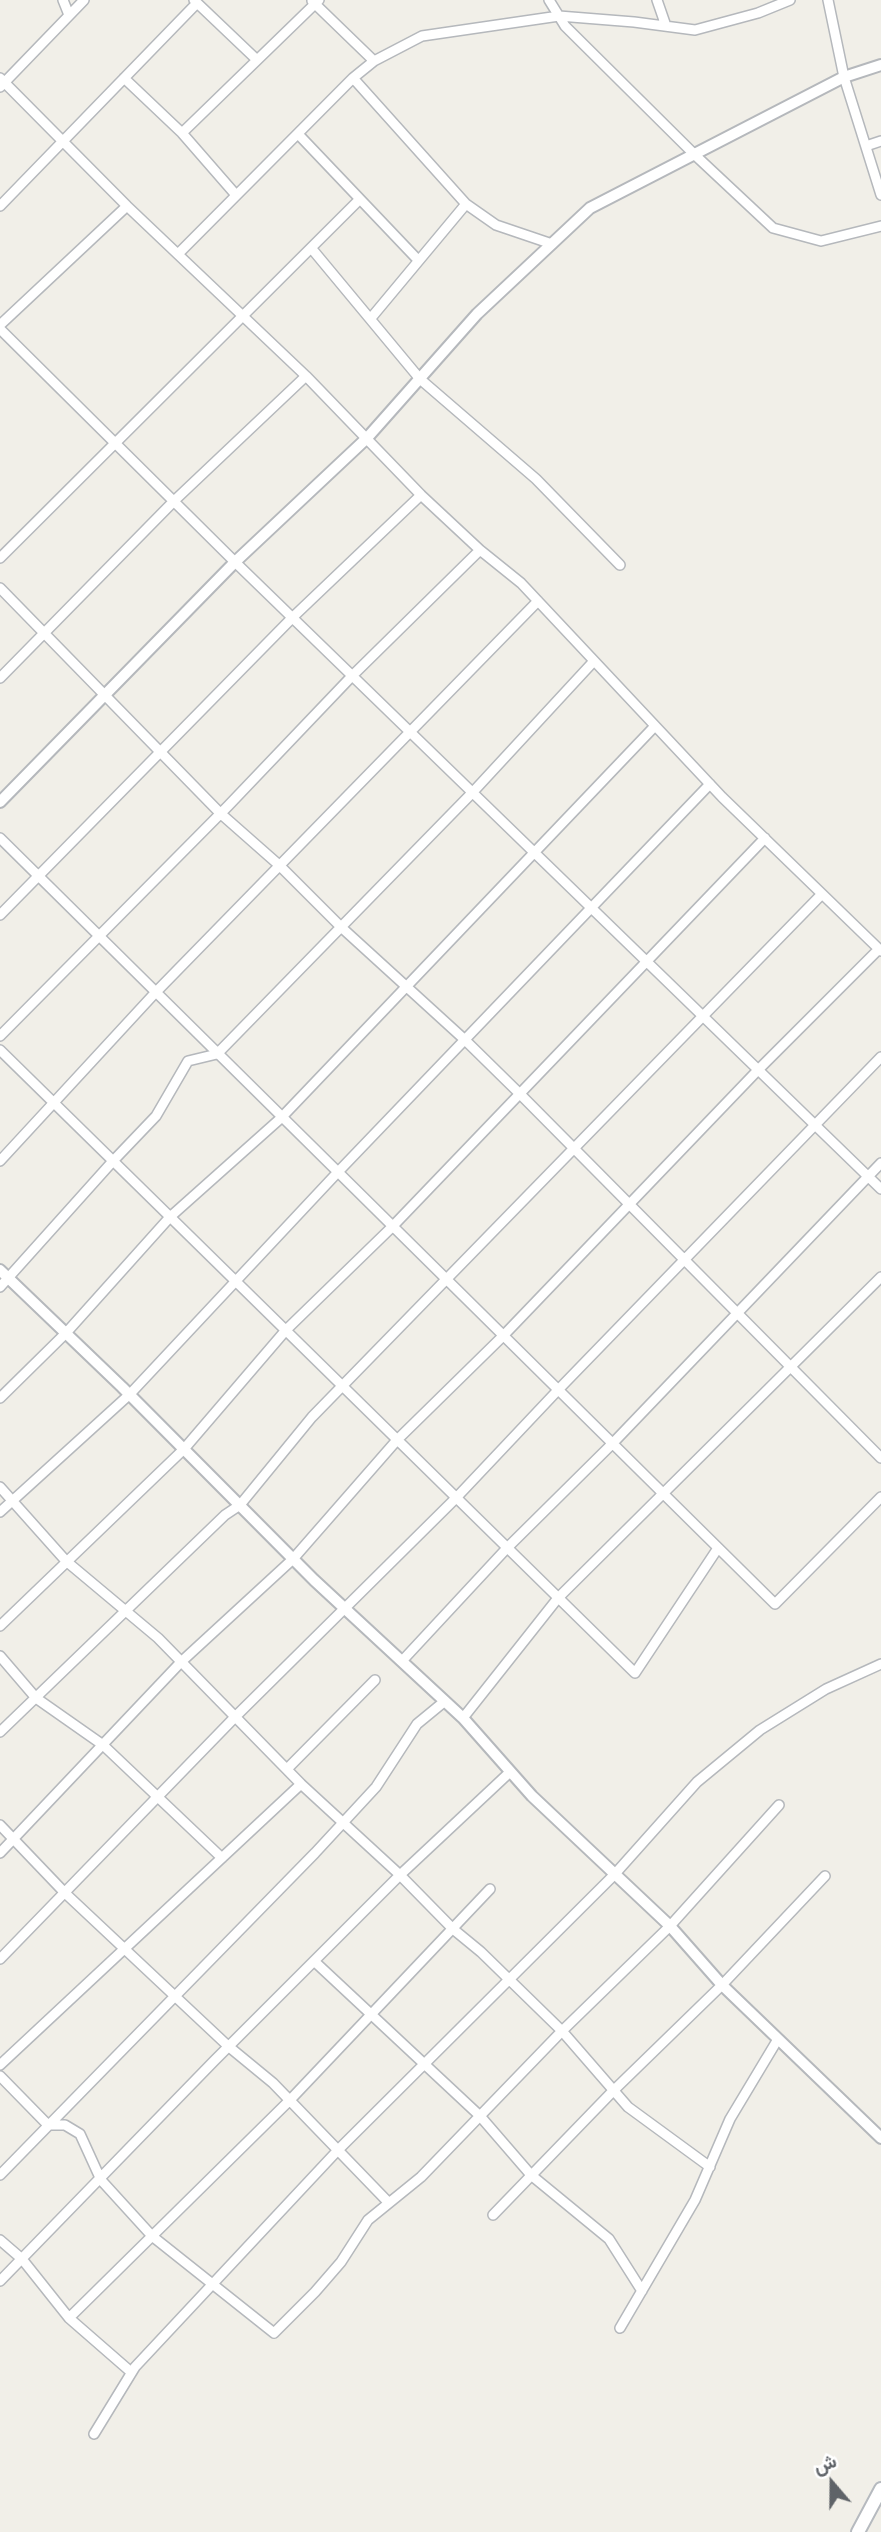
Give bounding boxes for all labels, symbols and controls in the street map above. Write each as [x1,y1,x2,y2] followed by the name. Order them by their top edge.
[797,2448,867,2518] north arrow
[810,2448,839,2478] text: ش

